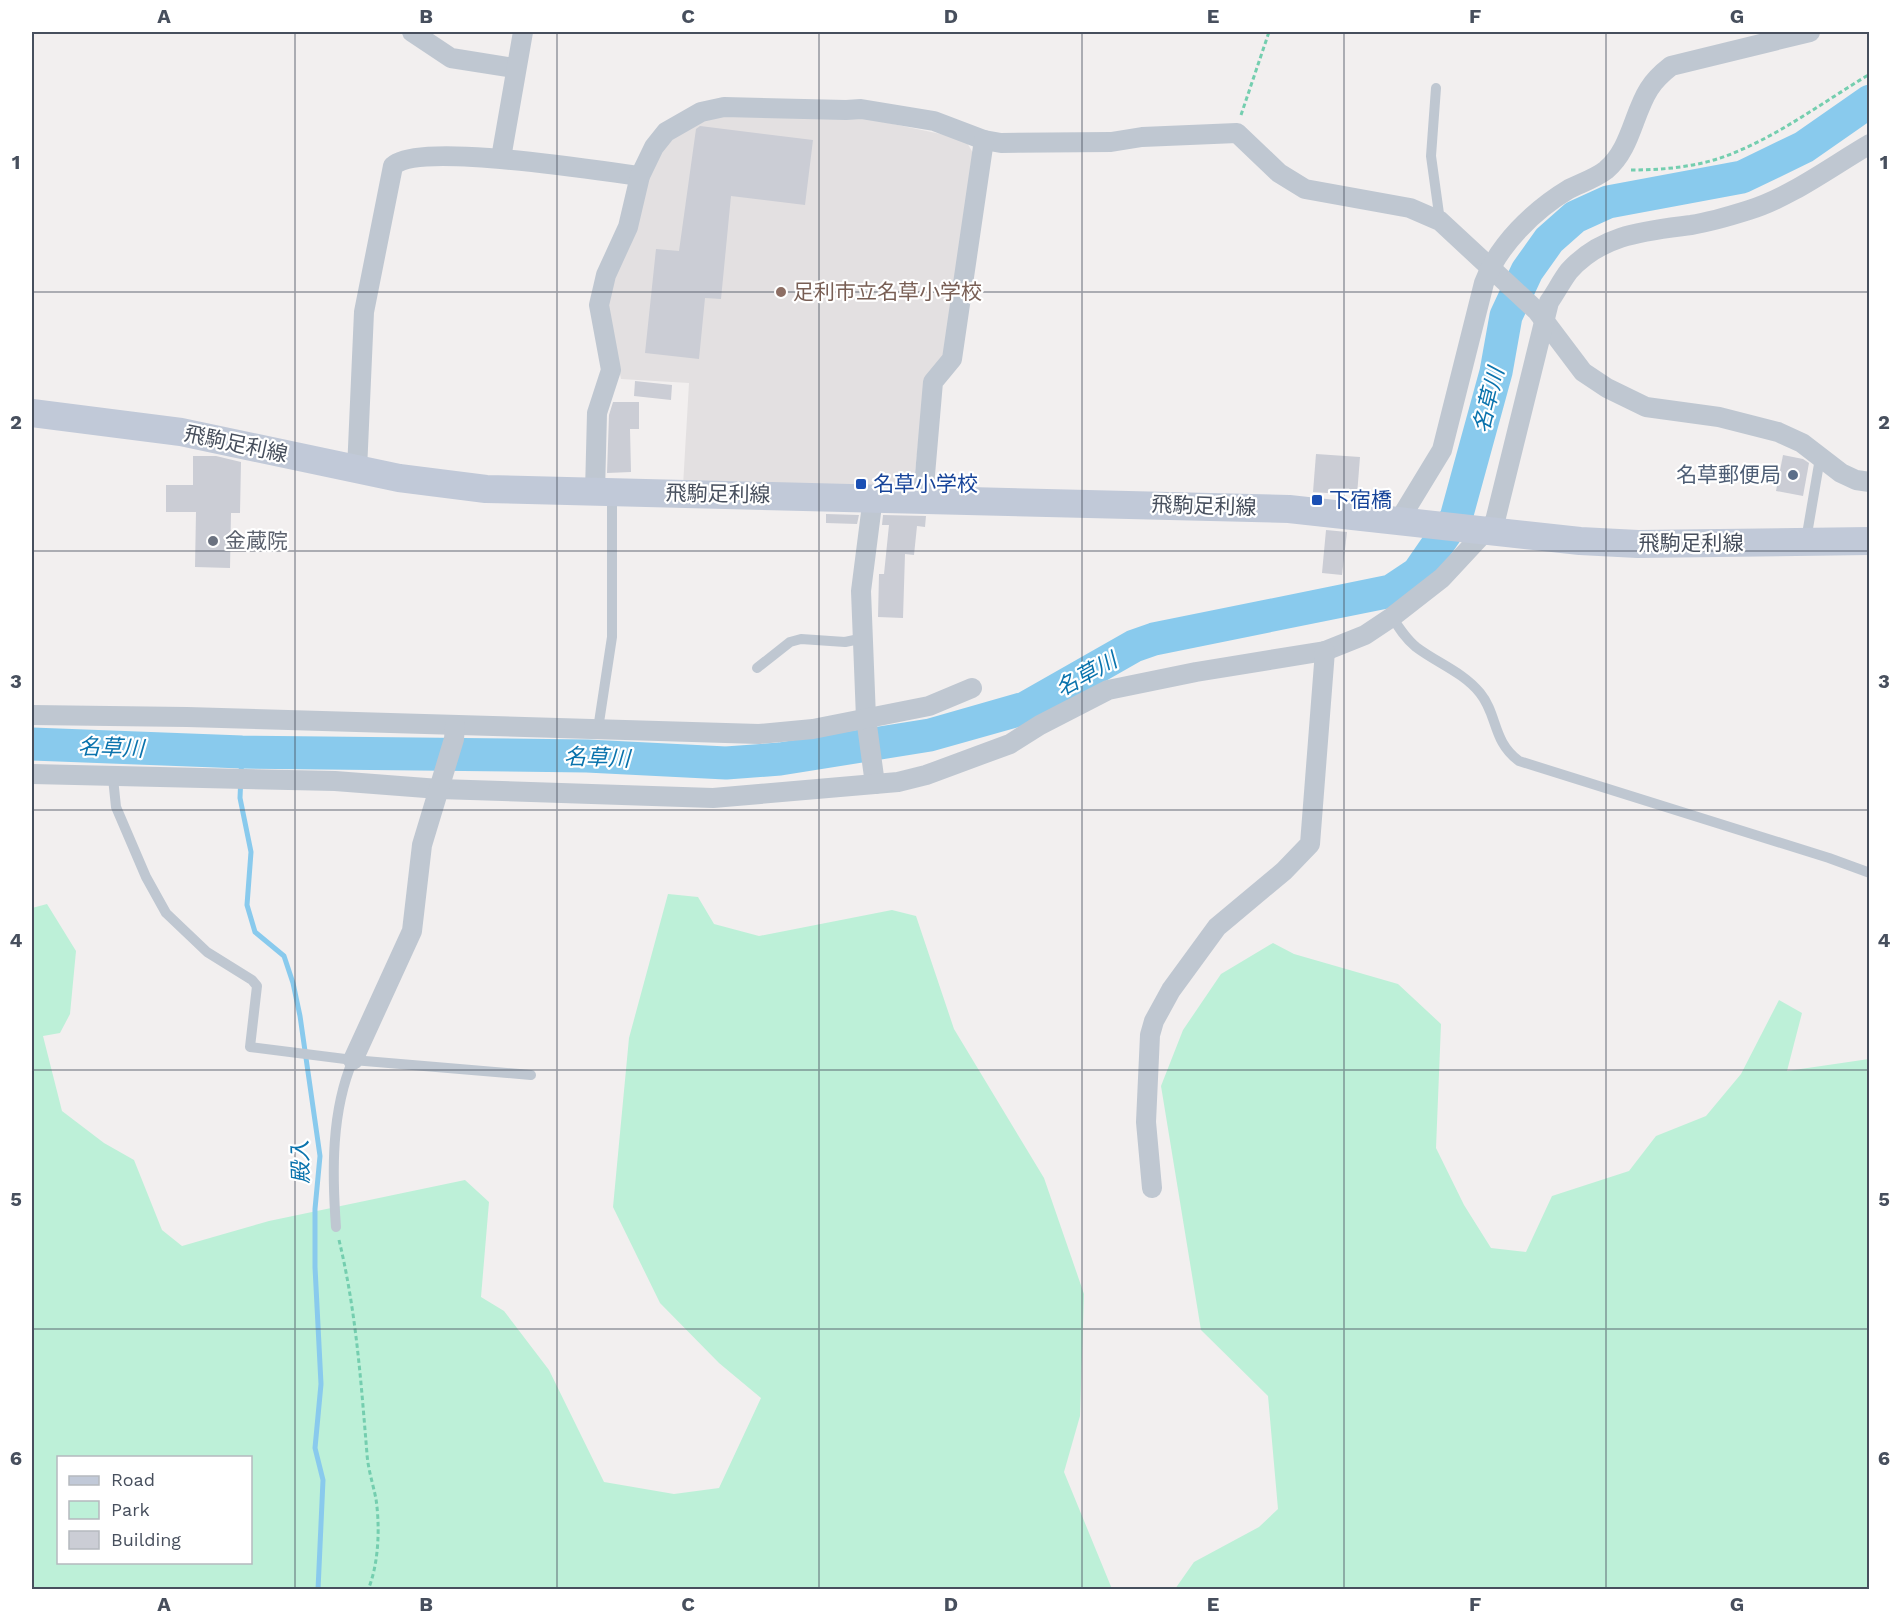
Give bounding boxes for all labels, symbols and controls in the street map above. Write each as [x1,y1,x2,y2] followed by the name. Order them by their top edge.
[157,4,171,28] text: A
[419,4,433,28] text: B
[681,4,695,28] text: C
[944,4,958,28] text: D
[1207,4,1219,28] text: E
[1469,4,1481,28] text: F
[1730,4,1744,28] text: G
[12,150,20,174] text: 1
[1880,150,1888,174] text: 1
[793,279,982,304] place label: 足利市立名草小学校
[774,285,788,299] marker: 足利市立名草小学校
[1468,363,1509,435] water label: 名草川
[10,410,22,434] text: 2
[1878,410,1890,434] text: 2
[182,420,290,467] street label: 飛駒足利線
[1676,462,1781,487] place label: 名草郵便局
[1786,468,1800,482] marker: 名草郵便局
[873,471,978,496] place label: 名草小学校
[854,477,868,491] marker: 名草小学校
[665,480,771,507] street label: 飛駒足利線
[1329,487,1392,512] place label: 下宿橋
[1151,491,1257,520] street label: 飛駒足利線
[1310,493,1324,507] marker: 下宿橋
[225,528,288,553] place label: 金蔵院
[1639,530,1744,555] street label: 飛駒足利線
[206,534,220,548] marker: 金蔵院
[1051,647,1123,701] water label: 名草川
[10,669,22,693] text: 3
[1878,669,1890,693] text: 3
[78,734,146,761] water label: 名草川
[564,744,632,771] water label: 名草川
[10,928,23,952] text: 4
[1878,928,1891,952] text: 4
[287,1140,314,1184] water label: 殿入
[10,1187,22,1211] text: 5
[1878,1187,1890,1211] text: 5
[10,1446,22,1470] text: 6
[1878,1446,1890,1470] text: 6
[57,1456,252,1564] legend
[111,1469,155,1490] text: Road
[111,1499,150,1520] text: Park
[111,1529,181,1550] text: Building
[157,1592,171,1616] text: A
[419,1592,433,1616] text: B
[681,1592,695,1616] text: C
[944,1592,958,1616] text: D
[1207,1592,1219,1616] text: E
[1469,1592,1481,1616] text: F
[1730,1592,1744,1616] text: G

